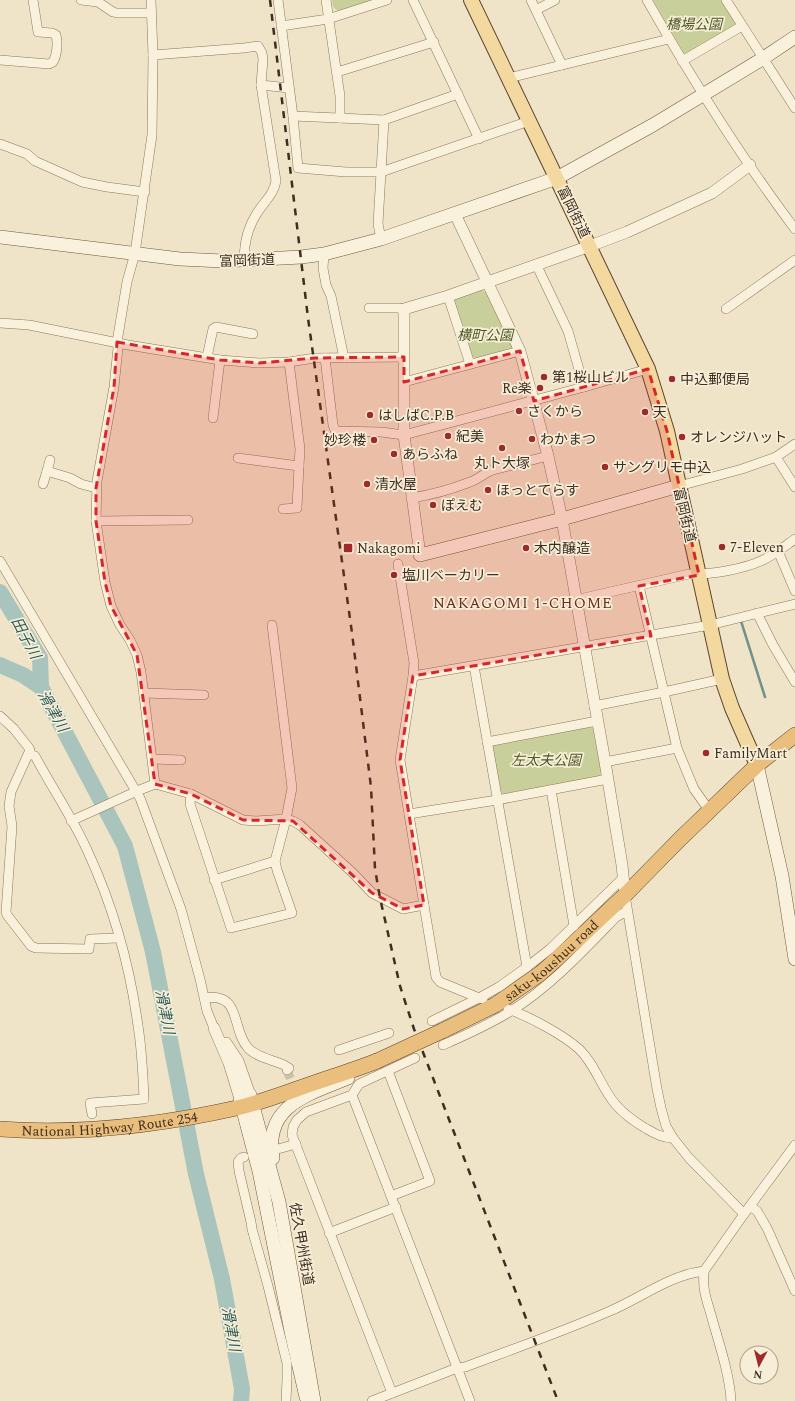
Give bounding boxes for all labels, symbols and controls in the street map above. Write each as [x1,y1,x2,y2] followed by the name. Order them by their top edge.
[666,14,724,35] park label: 橋場公園
[552,182,595,242] street label: 富岡街道
[219,249,275,272] street label: 富岡街道
[457,325,515,346] park label: 横町公園
[552,367,629,388] place label: 第1桜山ビル
[680,369,750,390] place label: 中込郵便局
[539,372,549,382] marker: 第1桜山ビル
[667,374,677,384] marker: 中込郵便局
[502,378,532,399] place label: Re楽
[535,383,545,393] marker: Re楽
[527,401,583,422] place label: さくから
[653,402,667,423] place label: 天
[378,405,454,426] place label: はしばC.P.B
[514,406,524,416] marker: さくから
[640,407,650,417] marker: 天
[365,410,375,420] marker: はしばC.P.B
[456,426,484,447] place label: 紀美
[690,427,787,448] place label: オレンジハット
[540,429,596,450] place label: わかまつ
[324,430,367,451] place label: 妙珍楼
[443,431,453,441] marker: 紀美
[677,432,687,442] marker: オレンジハット
[527,434,537,444] marker: わかまつ
[369,435,379,445] marker: 妙珍楼
[497,443,507,453] marker: 丸ト大塚
[402,444,458,465] place label: あらふね
[389,449,399,459] marker: あらふね
[474,453,530,474] place label: 丸ト大塚
[613,457,711,478] place label: サングリモ中込
[600,462,610,472] marker: サングリモ中込
[375,474,417,495] place label: 清水屋
[362,479,372,489] marker: 清水屋
[496,480,579,501] place label: ほっとてらす
[483,485,493,495] marker: ほっとてらす
[668,485,701,545] street label: 富岡街道
[441,495,483,516] place label: ぽえむ
[428,500,438,510] marker: ぽえむ
[730,537,784,558] place label: 7-Eleven
[357,538,421,559] place label: Nakagomi
[534,538,590,559] place label: 木内醸造
[342,542,354,554] marker: Nakagomi
[717,542,727,552] marker: 7-Eleven
[521,543,531,553] marker: 木内醸造
[402,565,500,586] place label: 塩川ベーカリー
[389,570,399,580] marker: 塩川ベーカリー
[433,592,613,615] district label: NAKAGOMI 1-CHOME
[5,613,47,665] water label: 田子川
[31,686,75,738] water label: 滑津川
[714,743,787,764] place label: FamilyMart
[701,748,711,758] marker: FamilyMart
[511,750,583,771] park label: 左太夫公園
[500,915,604,1007] street label: saku-koushuu road
[149,988,180,1038] water label: 滑津川
[21,1106,200,1142] street label: National Highway Route 254
[284,1201,319,1287] street label: 佐久甲州街道
[215,1305,246,1355] water label: 滑津川
[739,1345,779,1385] north arrow
[752,1365,763,1383] text: N

